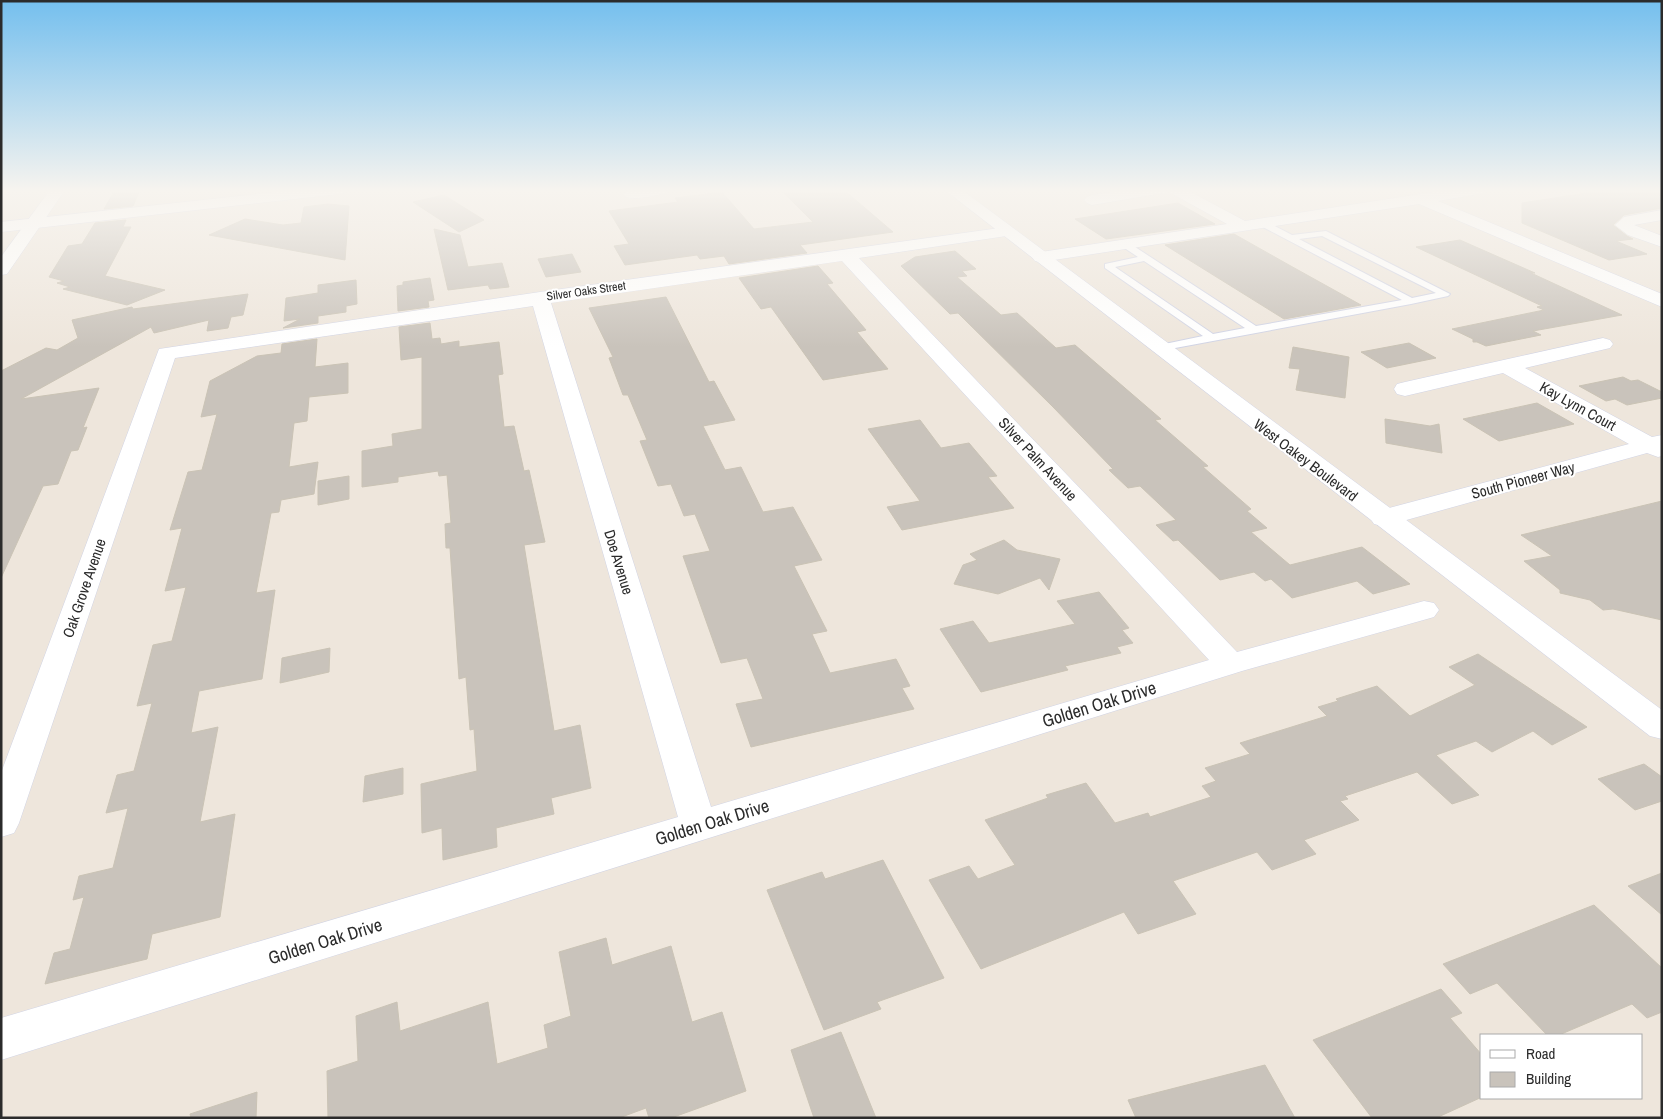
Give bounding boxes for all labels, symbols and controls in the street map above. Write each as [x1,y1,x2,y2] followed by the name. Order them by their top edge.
[545,277,627,304] street label: Silver Oaks Street
[1536,376,1620,436] street label: Kay Lynn Court
[994,413,1082,505] street label: Silver Palm Avenue
[1250,414,1362,506] street label: West Oakey Boulevard
[1469,456,1578,504] street label: South Pioneer Way
[599,527,639,597] street label: Doe Avenue
[57,535,111,640] street label: Oak Grove Avenue
[1039,675,1159,733] street label: Golden Oak Drive
[652,793,772,851] street label: Golden Oak Drive
[265,912,385,970] street label: Golden Oak Drive
[1480,1034,1643,1099] legend
[1526,1043,1555,1064] text: Road
[1526,1068,1571,1089] text: Building

